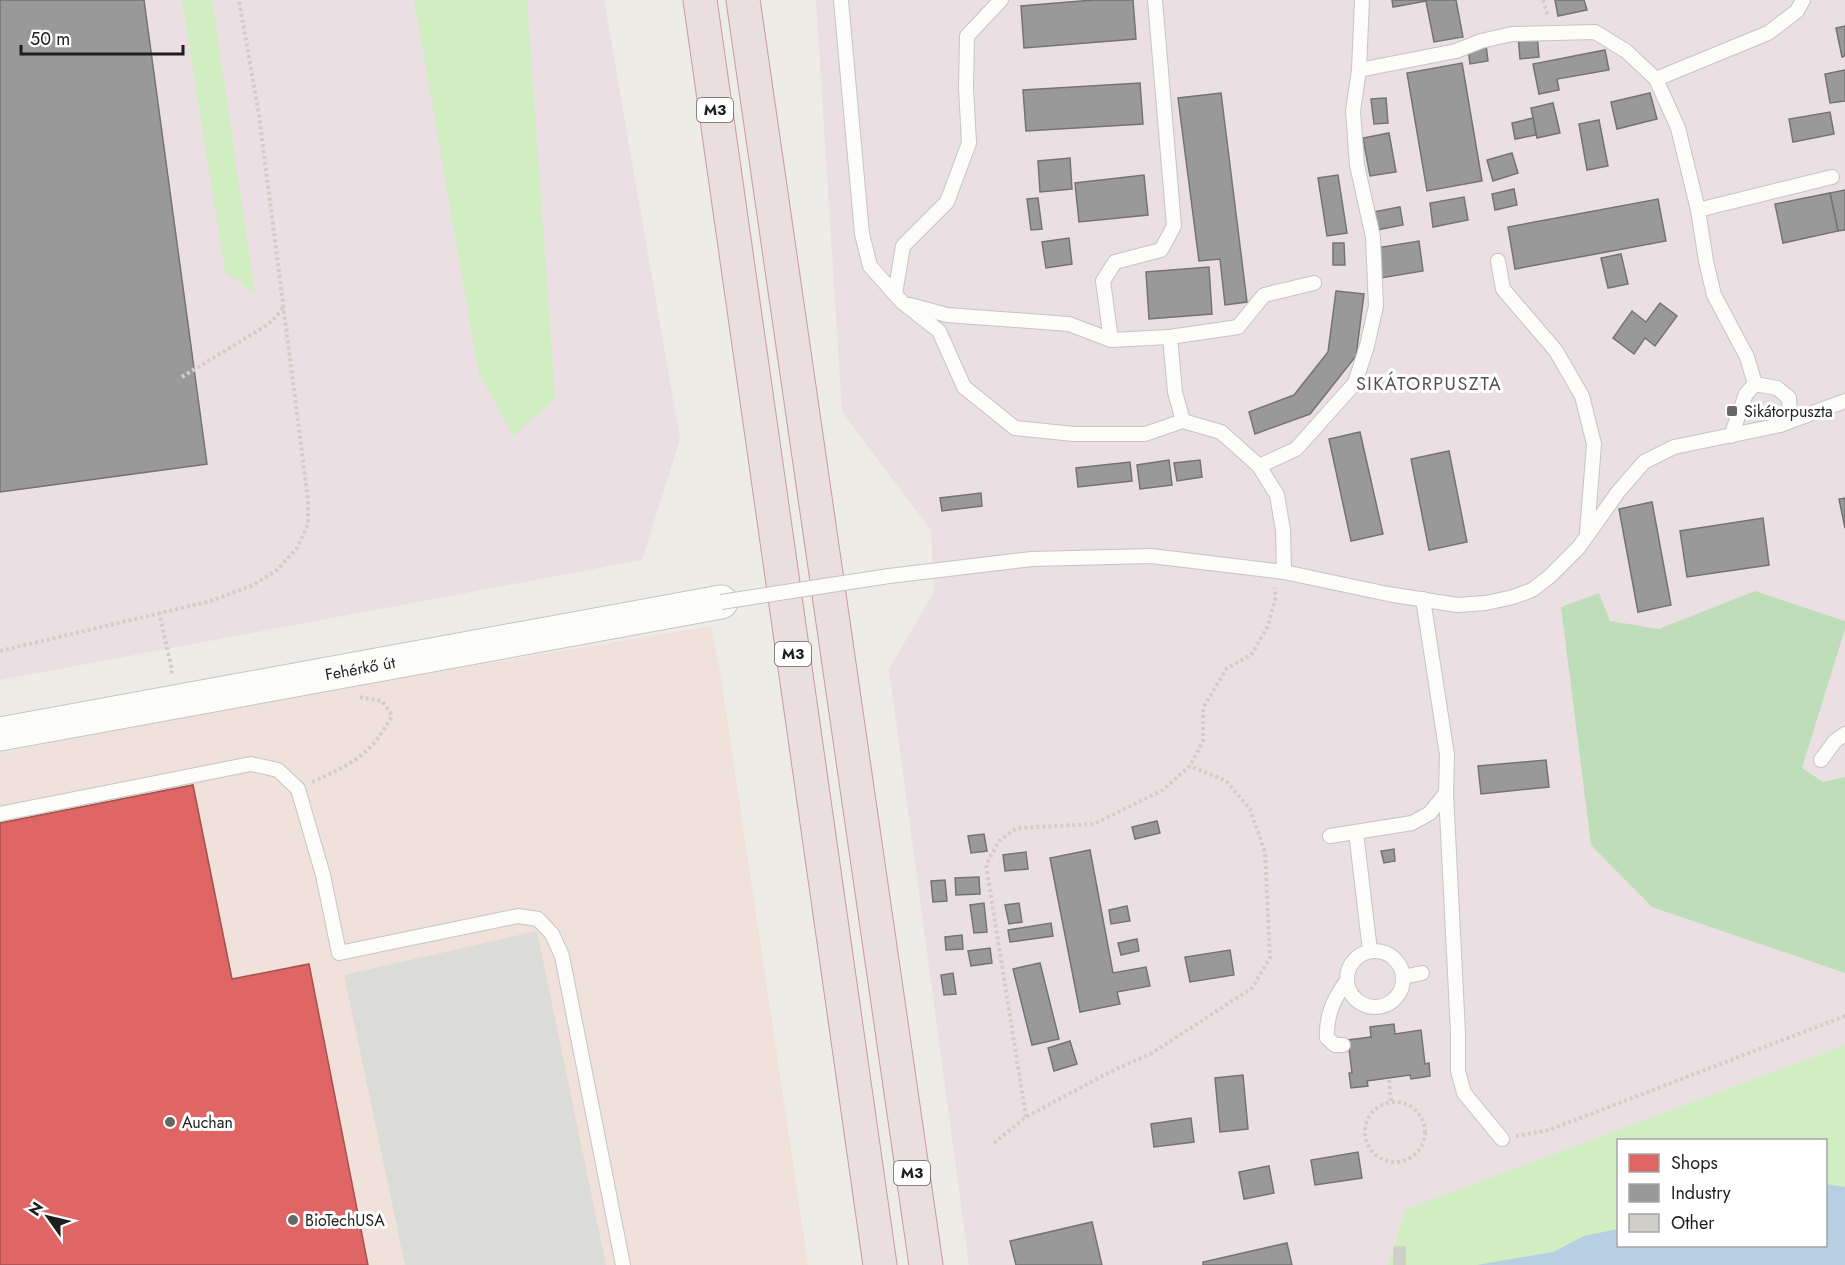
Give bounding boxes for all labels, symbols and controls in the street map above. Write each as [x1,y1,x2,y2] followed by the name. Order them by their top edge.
[21,18,183,56] scale bar
[30,26,70,52] text: 50 m
[697,98,733,122] road number: M3
[1356,371,1502,397] district label: SIKÁTORPUSZTA
[1744,400,1833,423] place label: Sikátorpuszta
[1725,404,1739,418] marker: Sikátorpuszta
[775,642,811,666] road number: M3
[323,651,397,686] street label: Fehérkő út
[182,1111,233,1134] place label: Auchan
[163,1115,177,1129] marker: Auchan
[1617,1139,1827,1247] legend
[1671,1150,1718,1176] text: Shops
[894,1161,930,1185] road number: M3
[1671,1180,1731,1206] text: Industry
[18,1187,78,1247] north arrow
[23,1197,49,1221] text: N
[305,1209,385,1232] place label: BioTechUSA
[1671,1210,1715,1236] text: Other
[286,1213,300,1227] marker: BioTechUSA

